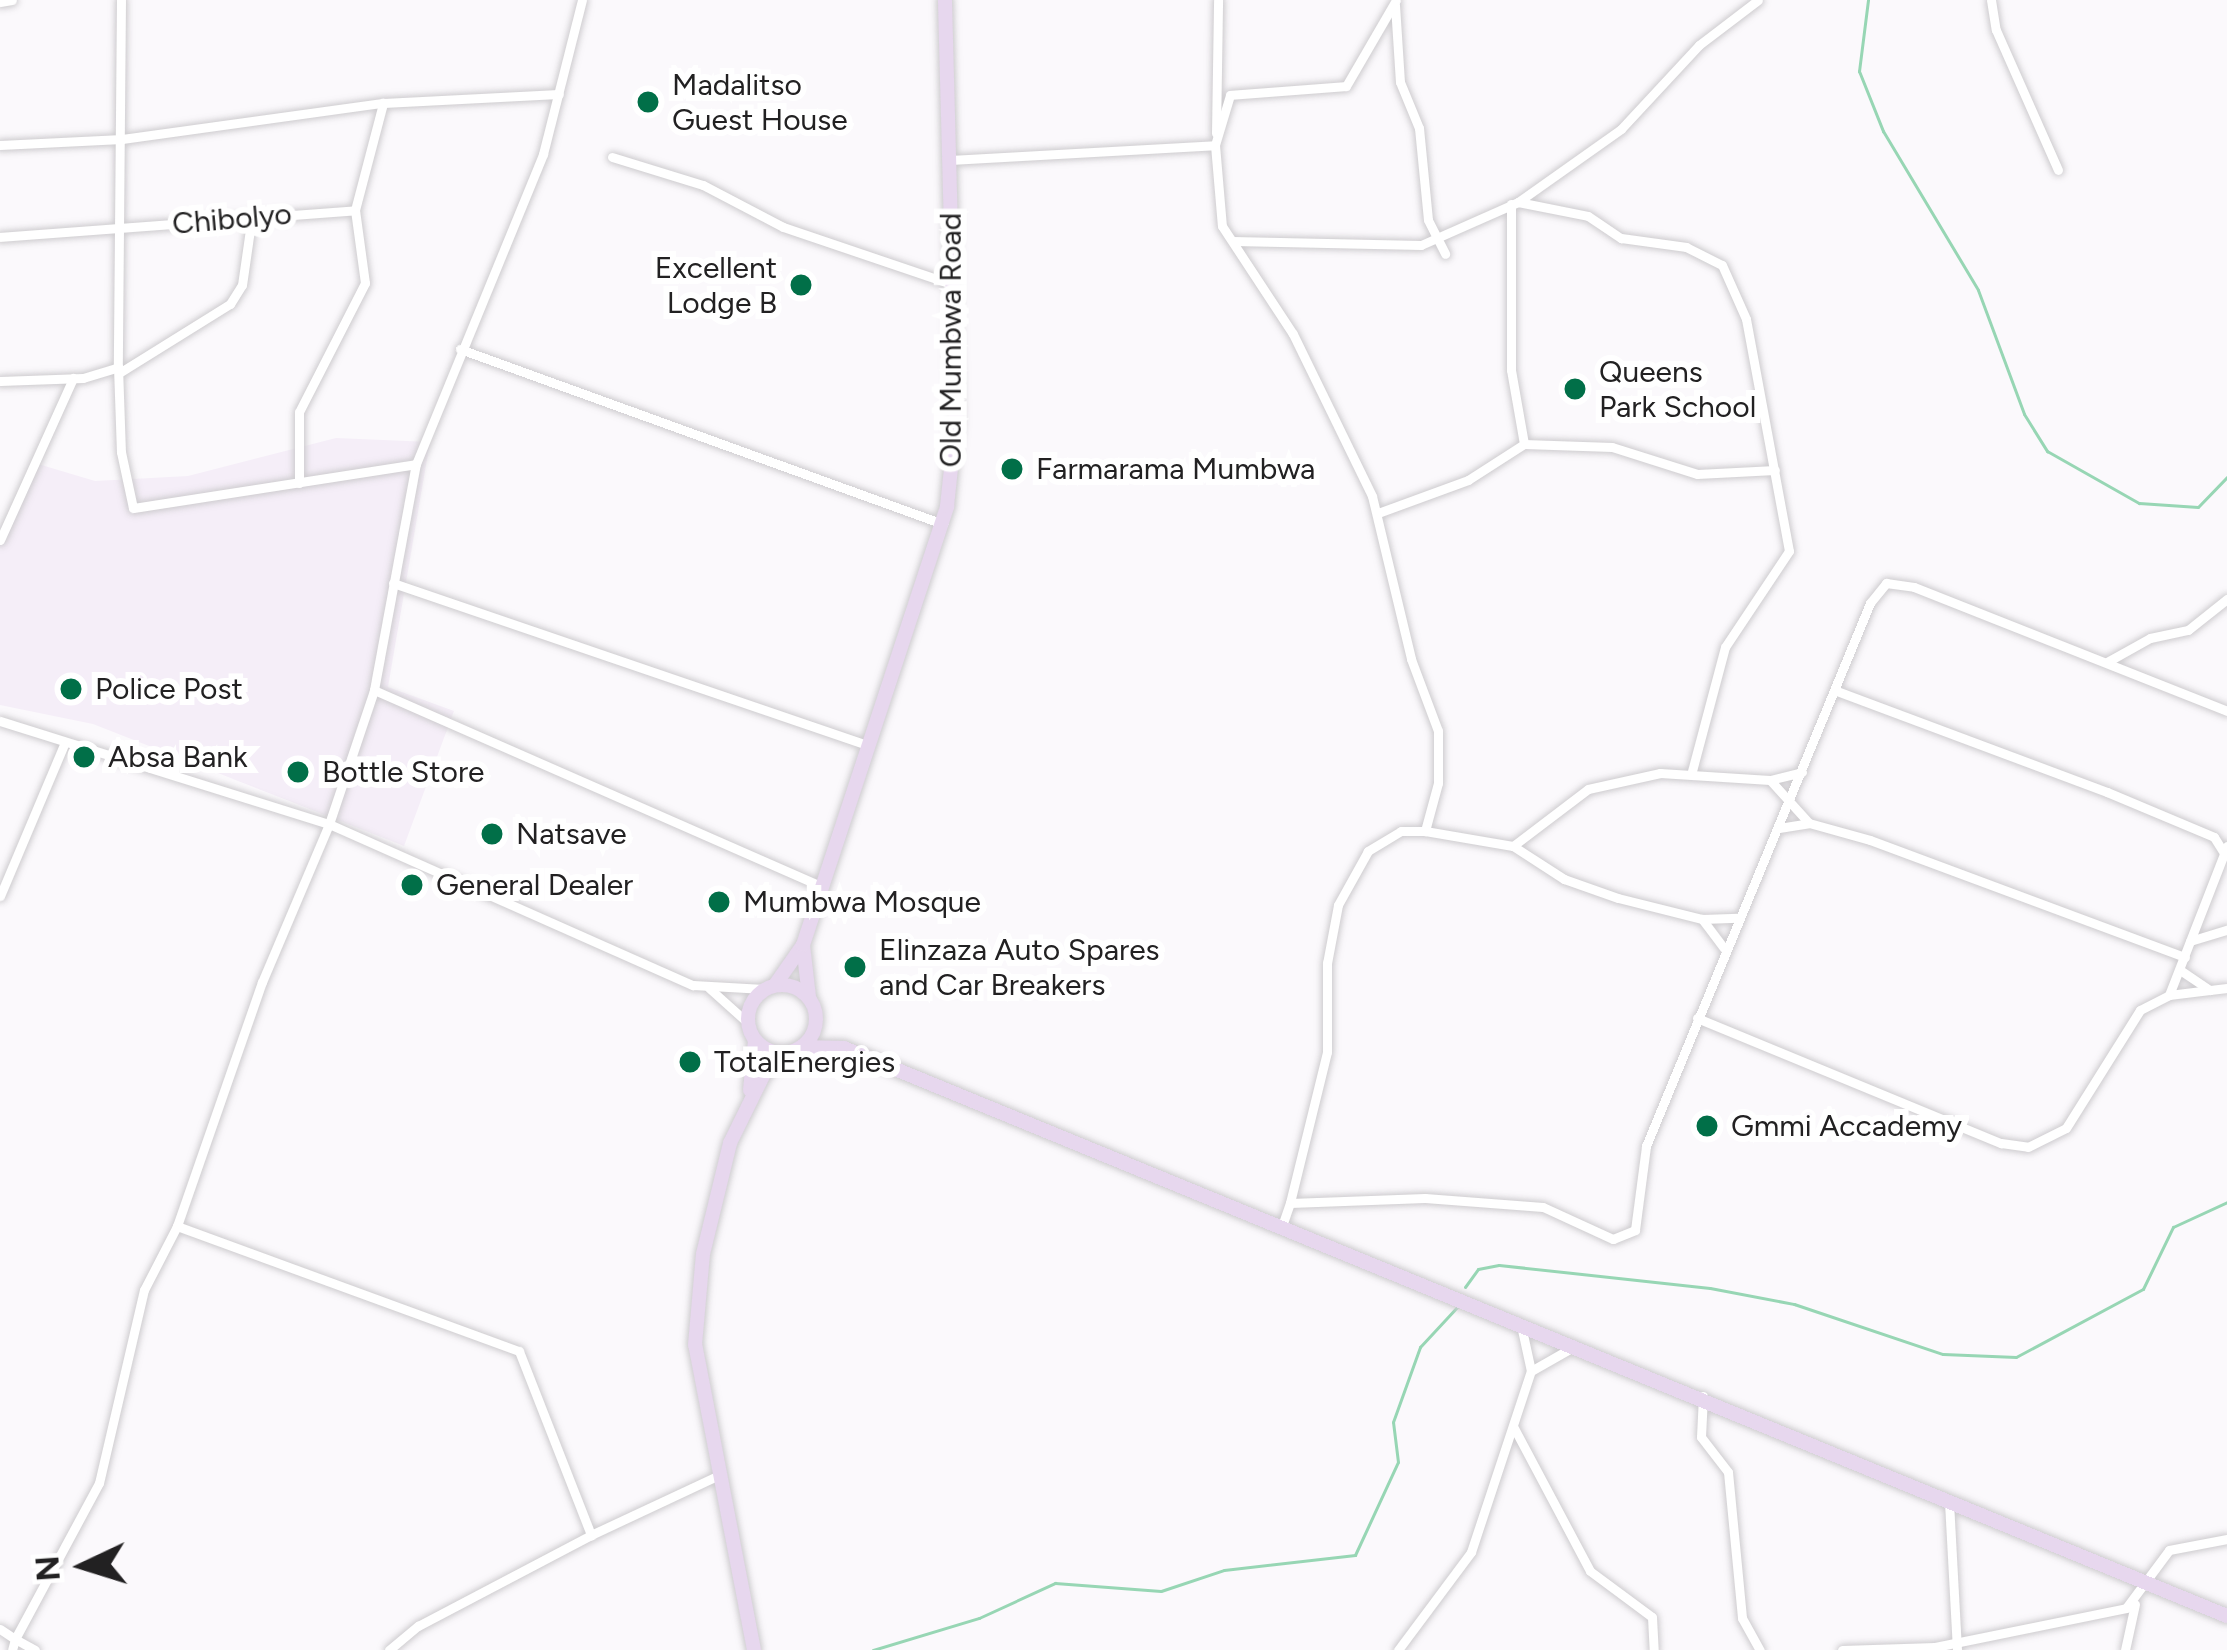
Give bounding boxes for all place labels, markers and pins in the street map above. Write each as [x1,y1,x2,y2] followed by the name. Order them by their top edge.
[672,67,848,138] place label: Madalitso Guest House
[635,89,661,115] marker: Madalitso Guest House
[655,250,777,320] place label: Excellent Lodge B
[788,272,814,298] marker: Excellent Lodge B
[1599,354,1756,424] place label: Queens Park School
[1562,376,1588,402] marker: Queens Park School
[1036,451,1315,487] place label: Farmarama Mumbwa
[999,456,1025,482] marker: Farmarama Mumbwa
[95,671,243,707] place label: Police Post
[58,676,84,702] marker: Police Post
[108,739,247,775] place label: Absa Bank
[71,744,97,770] marker: Absa Bank
[322,754,484,790] place label: Bottle Store
[285,759,311,785] marker: Bottle Store
[516,816,627,852] place label: Natsave
[479,821,505,847] marker: Natsave
[436,867,633,903] place label: General Dealer
[399,872,425,898] marker: General Dealer
[743,884,981,920] place label: Mumbwa Mosque
[706,889,732,915] marker: Mumbwa Mosque
[879,932,1160,1002] place label: Elinzaza Auto Spares and Car Breakers
[842,954,868,980] marker: Elinzaza Auto Spares and Car Breakers
[714,1044,895,1080] place label: TotalEnergies
[677,1049,703,1075] marker: TotalEnergies
[1731,1108,1962,1144] place label: Gmmi Accademy
[1694,1113,1720,1139] marker: Gmmi Accademy

